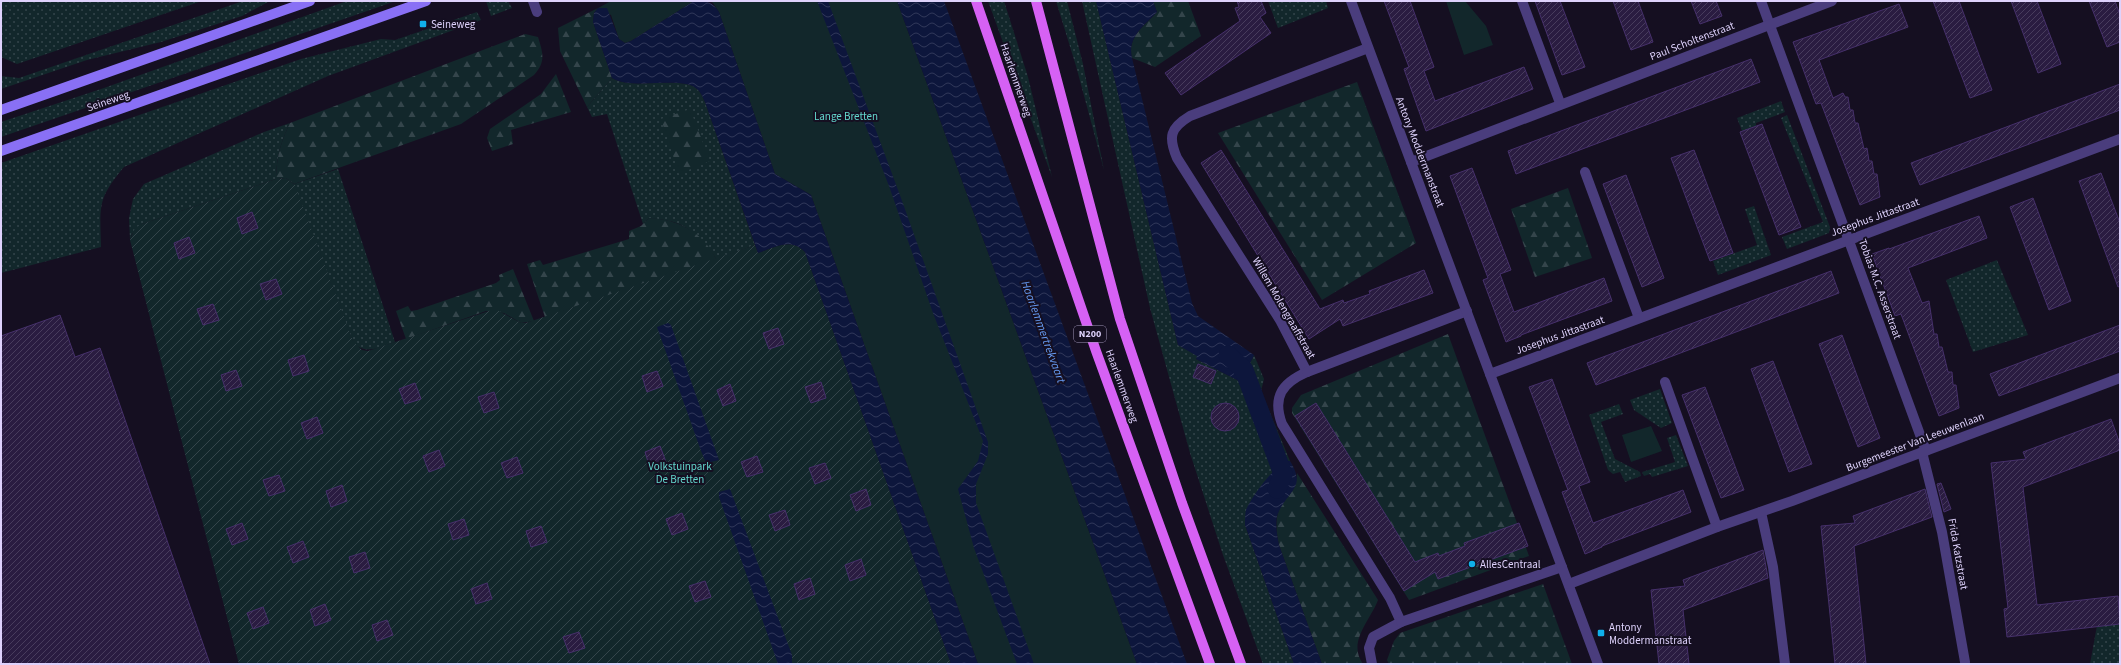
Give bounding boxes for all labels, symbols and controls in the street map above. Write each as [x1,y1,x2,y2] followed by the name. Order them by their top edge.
[431,17,476,32] place label: Seineweg
[1648,18,1737,64] street label: Paul Scholtenstraat
[418,19,428,29] marker: Seineweg
[996,41,1036,119] street label: Haarlemmerweg
[85,87,132,115] street label: Seineweg
[1392,95,1448,210] street label: Antony Moddermanstraat
[814,109,878,124] park label: Lange Bretten
[1829,194,1922,240] street label: Josephus Jittastraat
[1855,237,1905,341] street label: Tobias M.C. Asserstraat
[1249,255,1319,362] street label: Willem Molengraaffstraat
[1017,278,1070,387] water label: Haarlemmertrekvaart
[1514,312,1607,358] street label: Josephus Jittastraat
[1074,326,1106,342] road number: N200
[1102,347,1142,425] street label: Haarlemmerweg
[1844,409,1986,475] street label: Burgemeester Van Leeuwenlaan
[648,459,712,487] park label: Volkstuinpark De Bretten
[1944,517,1972,591] street label: Frida Katzstraat
[1480,557,1541,572] place label: AllesCentraal
[1467,559,1477,569] marker: AllesCentraal
[1609,620,1692,648] place label: Antony Moddermanstraat
[1596,628,1606,638] marker: Antony Moddermanstraat

